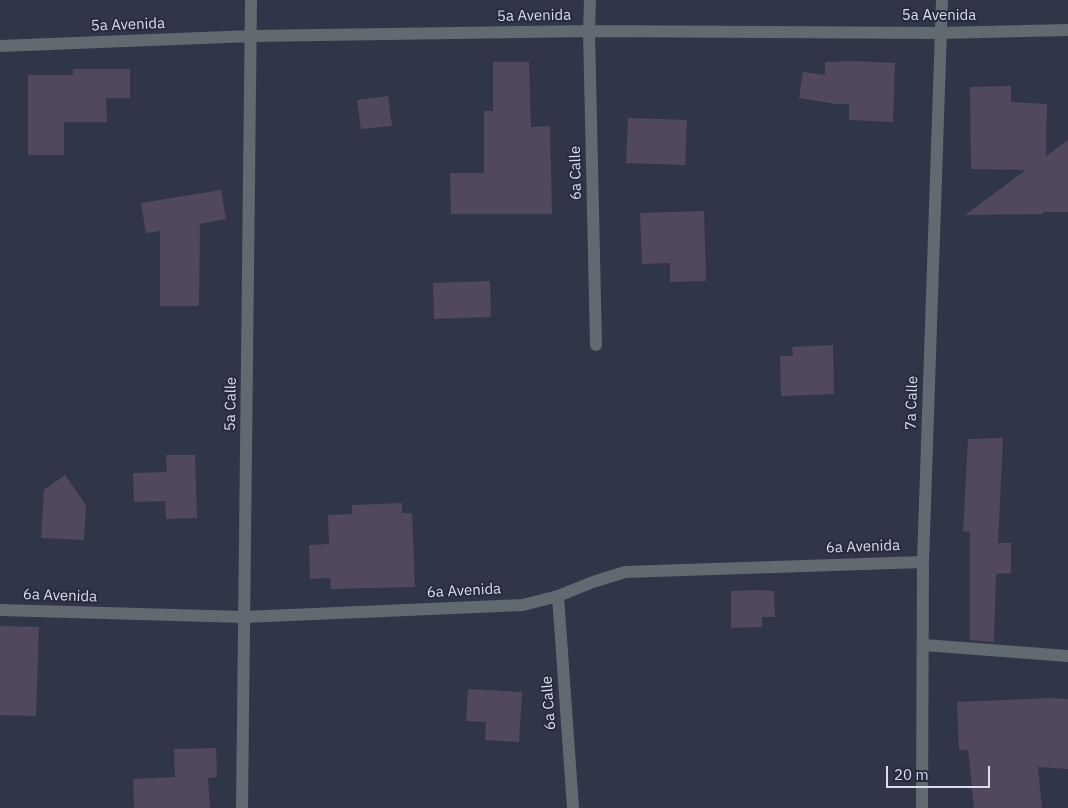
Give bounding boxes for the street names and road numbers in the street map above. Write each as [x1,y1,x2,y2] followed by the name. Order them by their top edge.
[497,6,571,26] street label: 5a Avenida
[902,7,976,25] street label: 5a Avenida
[91,15,165,35] street label: 5a Avenida
[567,146,585,200] street label: 6a Calle
[902,376,922,430] street label: 7a Calle
[222,377,240,431] street label: 5a Calle
[826,537,900,557] street label: 6a Avenida
[426,580,502,602] street label: 6a Avenida
[23,586,97,606] street label: 6a Avenida
[538,675,560,731] street label: 6a Calle

